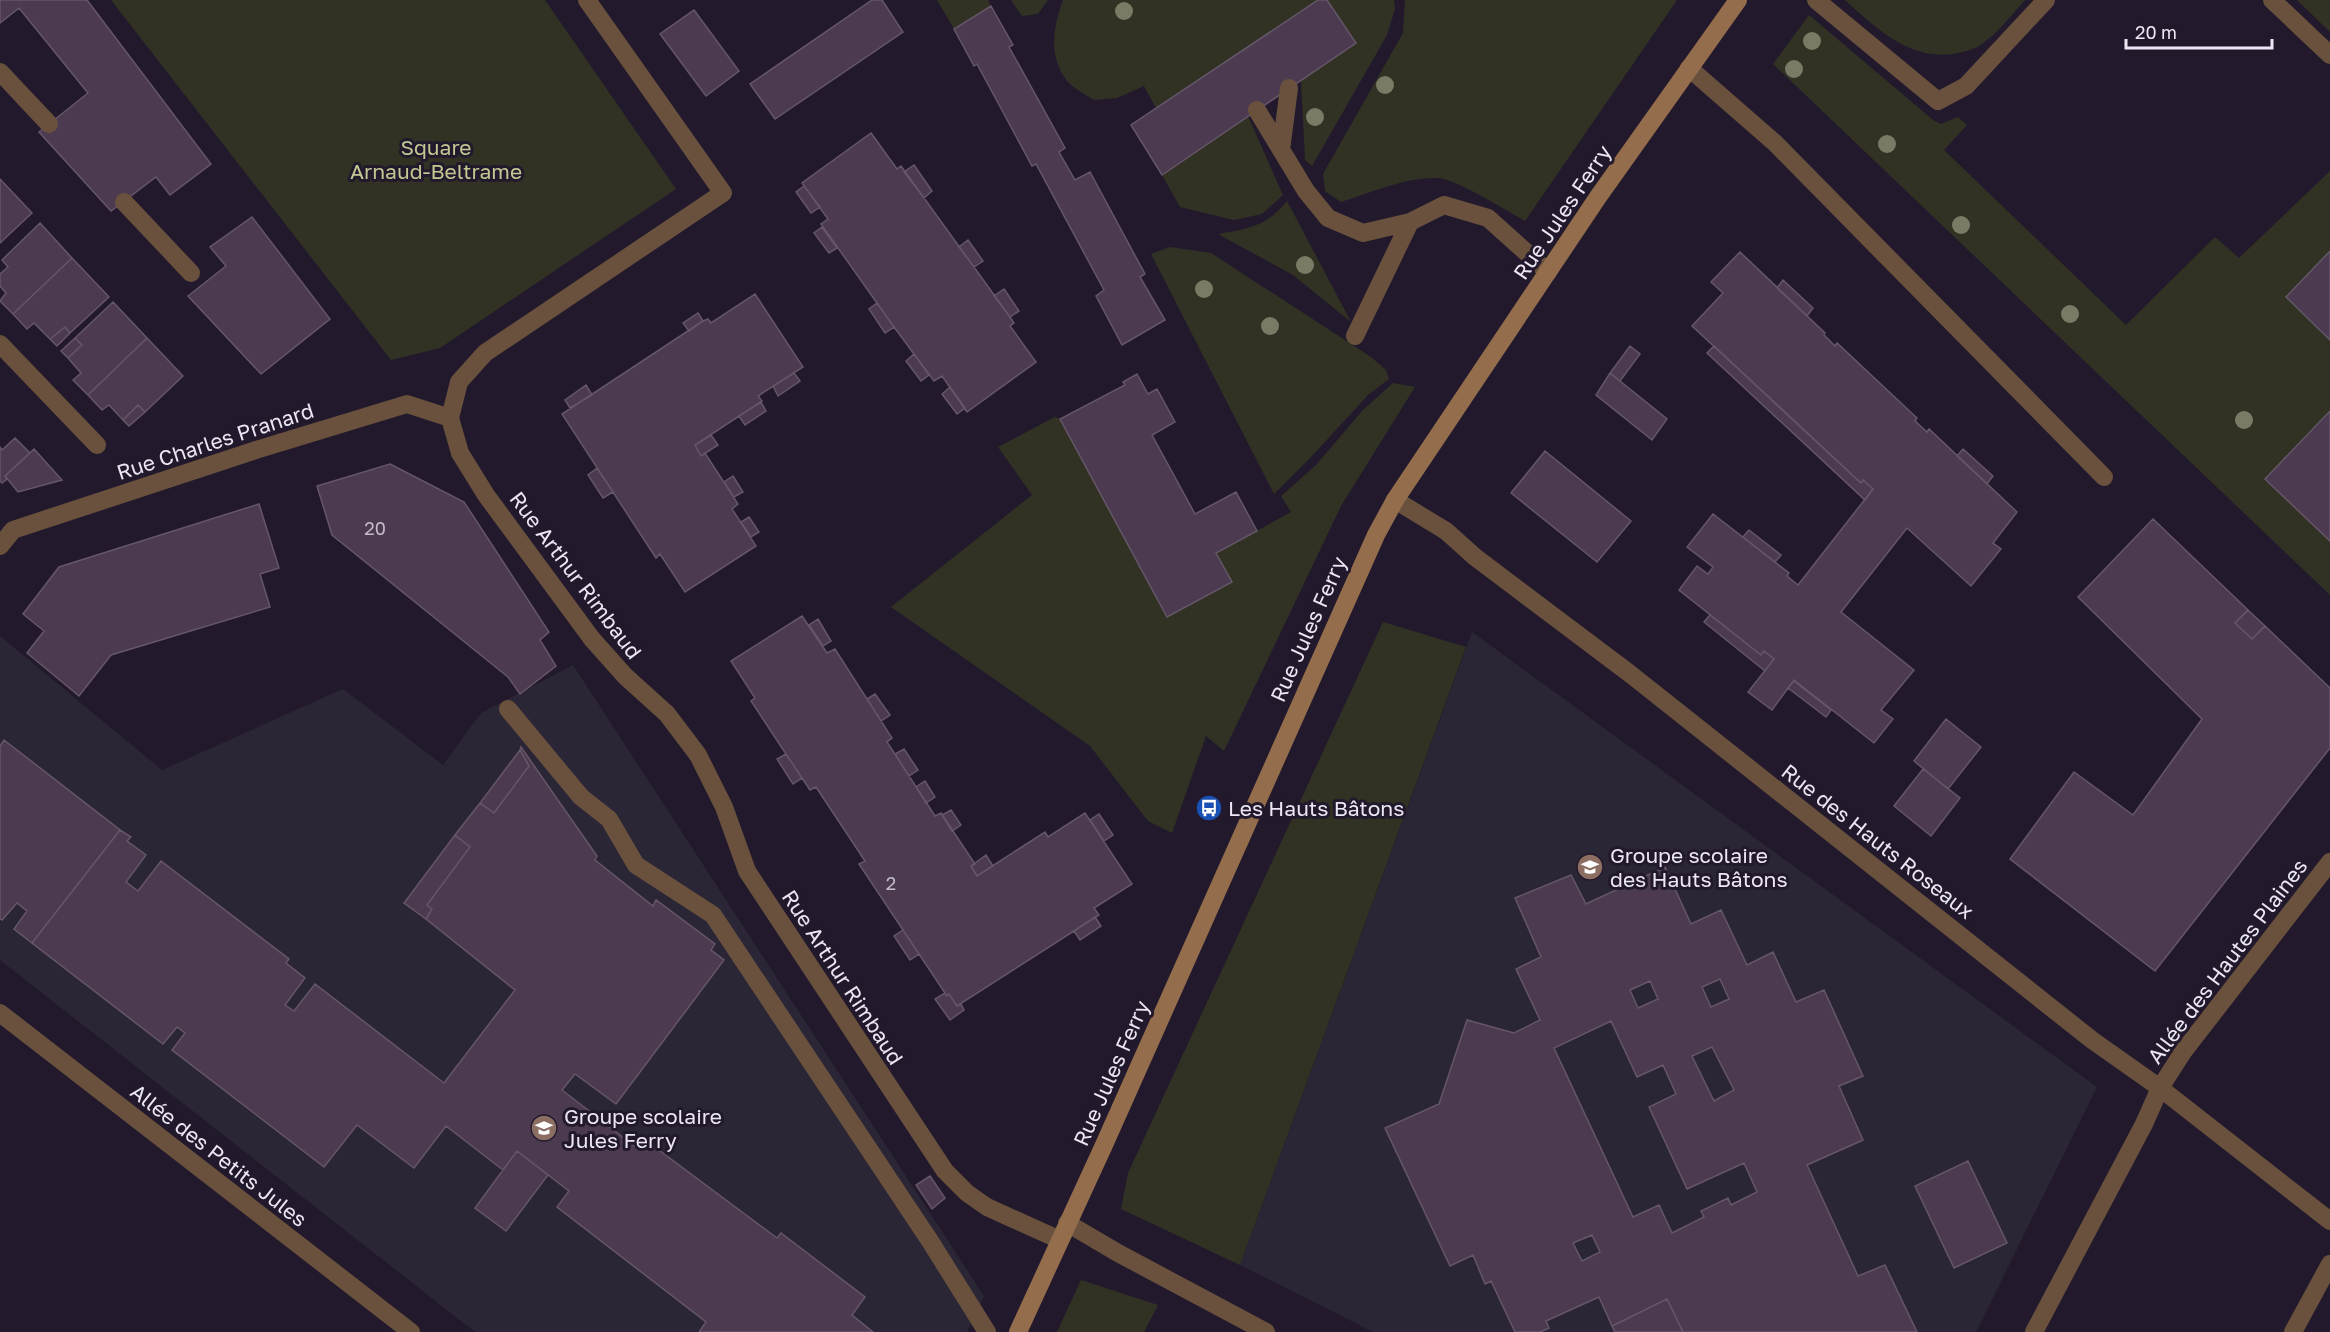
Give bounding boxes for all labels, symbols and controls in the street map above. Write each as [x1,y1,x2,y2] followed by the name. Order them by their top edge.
[2126,12,2272,50] scale bar
[2135,21,2177,43] text: 20 m
[350,134,522,184] park label: Square Arnaud-Beltrame
[1507,140,1617,284] street label: Rue Jules Ferry
[113,397,317,485] street label: Rue Charles Pranard
[505,486,647,664] street label: Rue Arthur Rimbaud
[364,517,386,539] house number: 20
[1264,552,1352,706] street label: Rue Jules Ferry
[1777,758,1980,924] street label: Rue des Hauts Roseaux
[1194,793,1224,823] bus stop icon: Les Hauts Bâtons
[1228,795,1404,821] place label: Les Hauts Bâtons
[1610,842,1788,892] place label: Groupe scolaire des Hauts Bâtons
[1575,852,1605,882] school or university icon: Groupe scolaire des Hauts Bâtons
[2141,853,2313,1069] street label: Allée des Hautes Plaines
[886,872,896,894] house number: 2
[777,885,909,1069] street label: Rue Arthur Rimbaud
[1067,996,1155,1150] street label: Rue Jules Ferry
[126,1078,312,1232] street label: Allée des Petits Jules
[564,1103,722,1153] place label: Groupe scolaire Jules Ferry
[529,1113,559,1143] school or university icon: Groupe scolaire Jules Ferry

